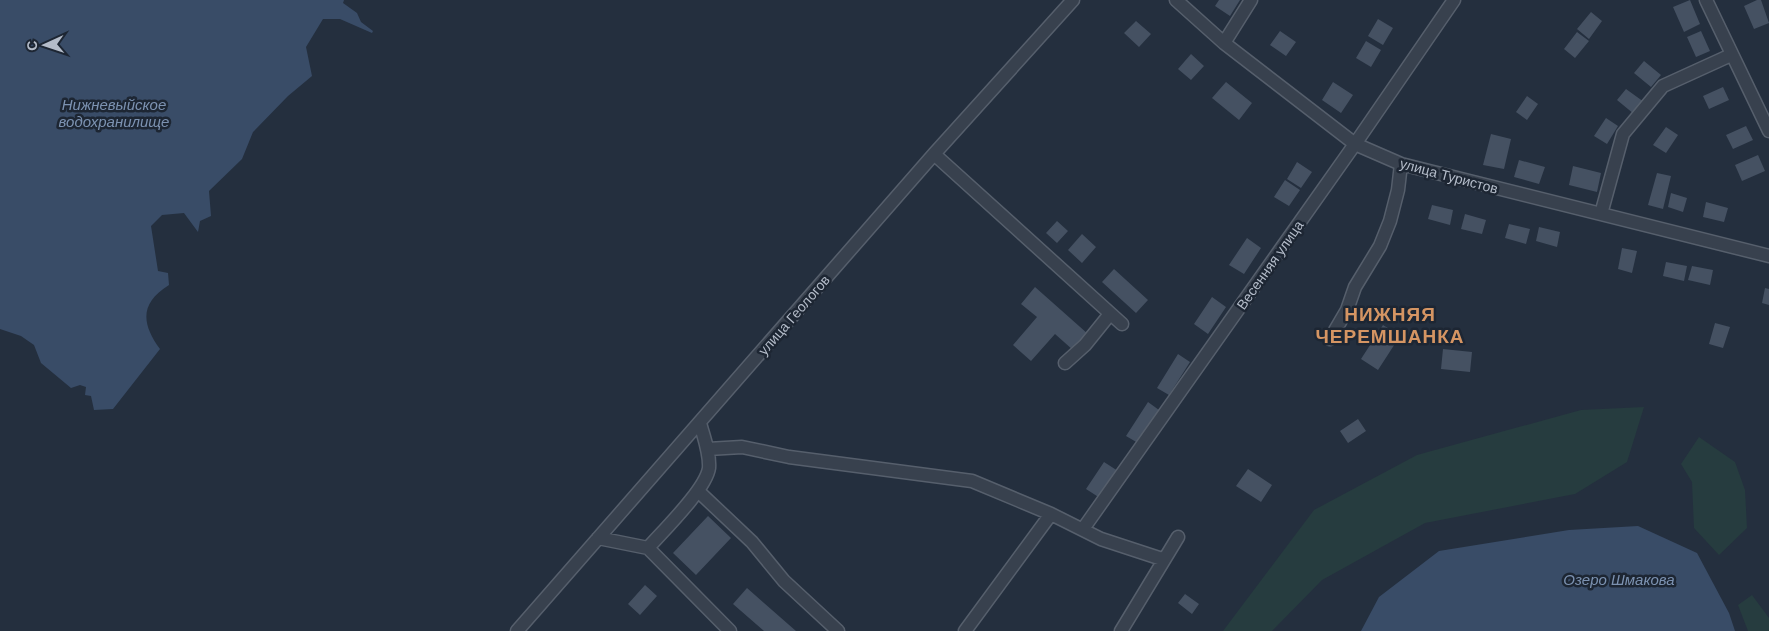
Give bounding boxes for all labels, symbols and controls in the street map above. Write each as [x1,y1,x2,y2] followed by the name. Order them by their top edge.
[20,20,70,70] north arrow
[24,40,40,51] text: С
[59,96,169,130] water label: Нижневыйское водохранилище
[1398,155,1500,197] street label: улица Туристов
[1233,217,1307,313] street label: Весенняя улица
[755,272,833,358] street label: улица Геологов
[1315,304,1465,347] district label: НИЖНЯЯ ЧЕРЕМШАНКА
[1563,571,1675,588] water label: Озеро Шмакова

